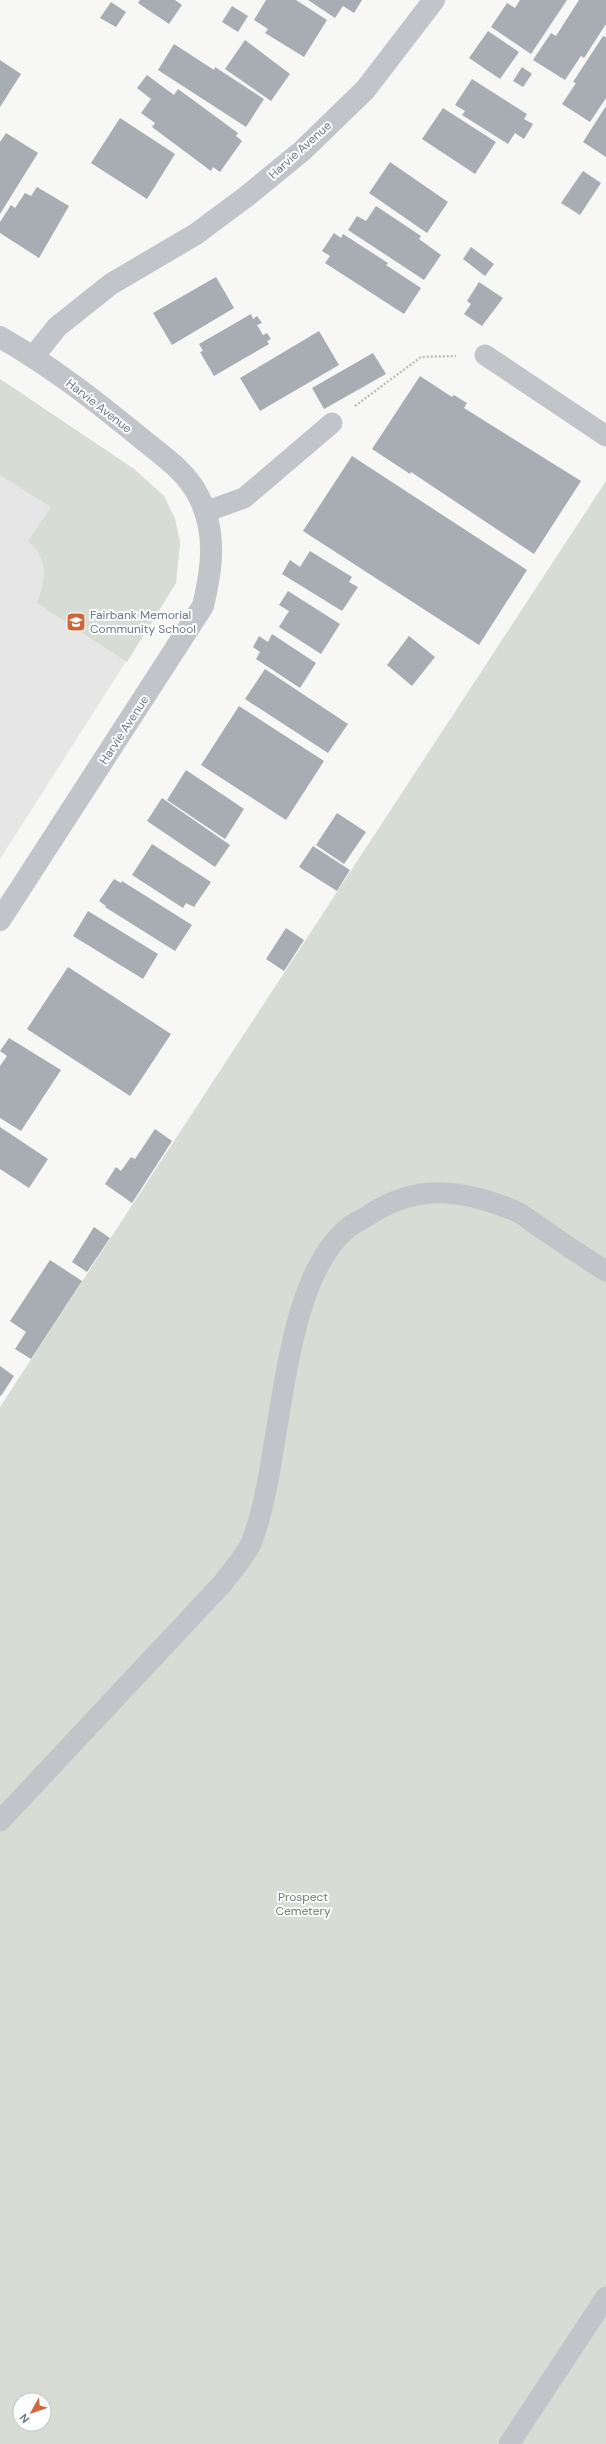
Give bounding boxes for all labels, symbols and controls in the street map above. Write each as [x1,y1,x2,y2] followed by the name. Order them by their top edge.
[265,117,335,182] street label: Harvie Avenue
[63,375,135,437] street label: Harvie Avenue
[90,607,196,637] place label: Fairbank Memorial Community School
[65,611,87,633] school or university icon: Fairbank Memorial Community School
[96,692,152,768] street label: Harvie Avenue
[275,1889,331,1919] park label: Prospect Cemetery
[12,2392,52,2432] north arrow
[16,2411,32,2426] text: N

